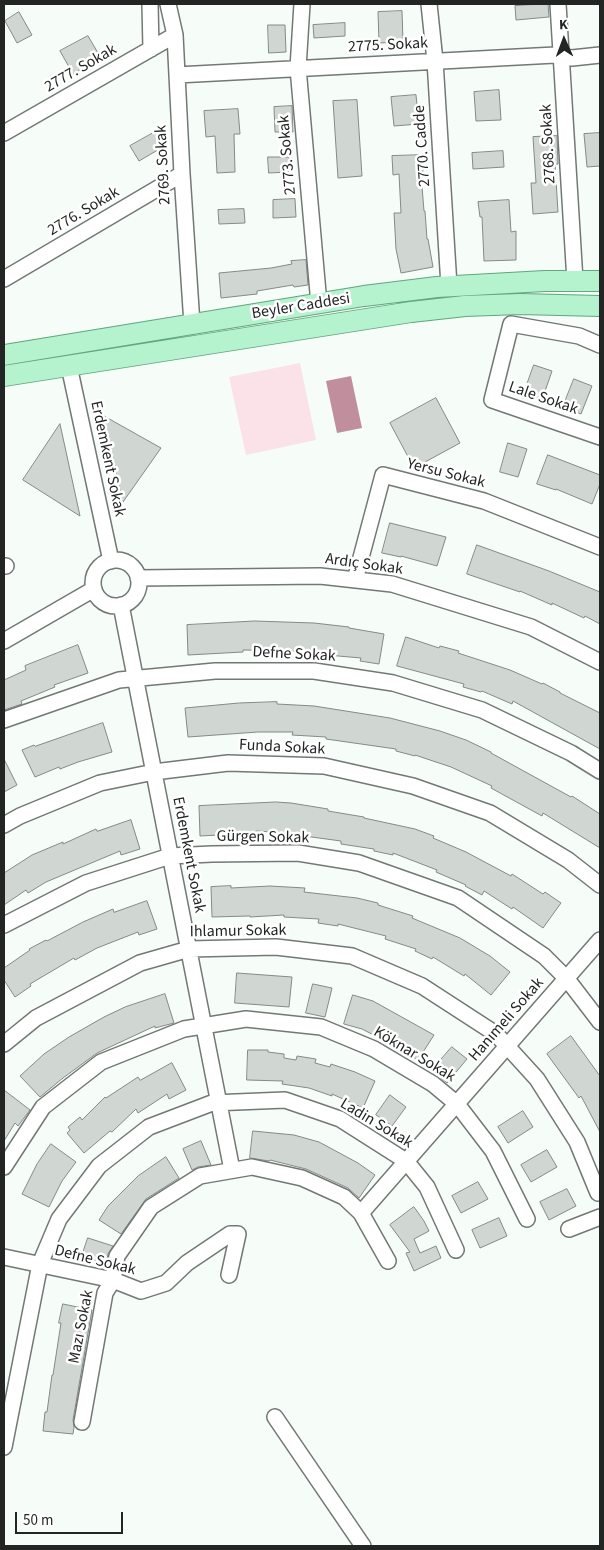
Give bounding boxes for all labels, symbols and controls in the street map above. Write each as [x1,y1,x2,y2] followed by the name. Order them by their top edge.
[539,15,589,65] north arrow
[559,15,568,35] text: K
[348,34,428,58] street label: 2775. Sokak
[42,41,120,97] street label: 2777. Sokak
[411,104,435,188] street label: 2770. Cadde
[537,104,561,184] street label: 2768. Sokak
[275,114,301,196] street label: 2773. Sokak
[152,125,176,205] street label: 2769. Sokak
[45,183,123,241] street label: 2776. Sokak
[251,290,351,324] street label: Beyler Caddesi
[506,378,580,420] street label: Lale Sokak
[85,399,129,519] street label: Erdemkent Sokak
[405,455,487,493] street label: Yersu Sokak
[324,550,404,580] street label: Ardıç Sokak
[252,643,336,667] street label: Defne Sokak
[238,736,326,760] street label: Funda Sokak
[167,795,209,915] street label: Erdemkent Sokak
[217,828,309,848] street label: Gürgen Sokak
[189,922,287,942] street label: Ihlamur Sokak
[465,974,549,1066] street label: Hanımeli Sokak
[370,1023,458,1087] street label: Köknar Sokak
[336,1095,416,1153] street label: Ladin Sokak
[52,1242,138,1280] street label: Defne Sokak
[65,1289,99,1365] street label: Mazı Sokak
[18,1502,125,1534] scale bar
[23,1510,53,1531] text: 50 m

